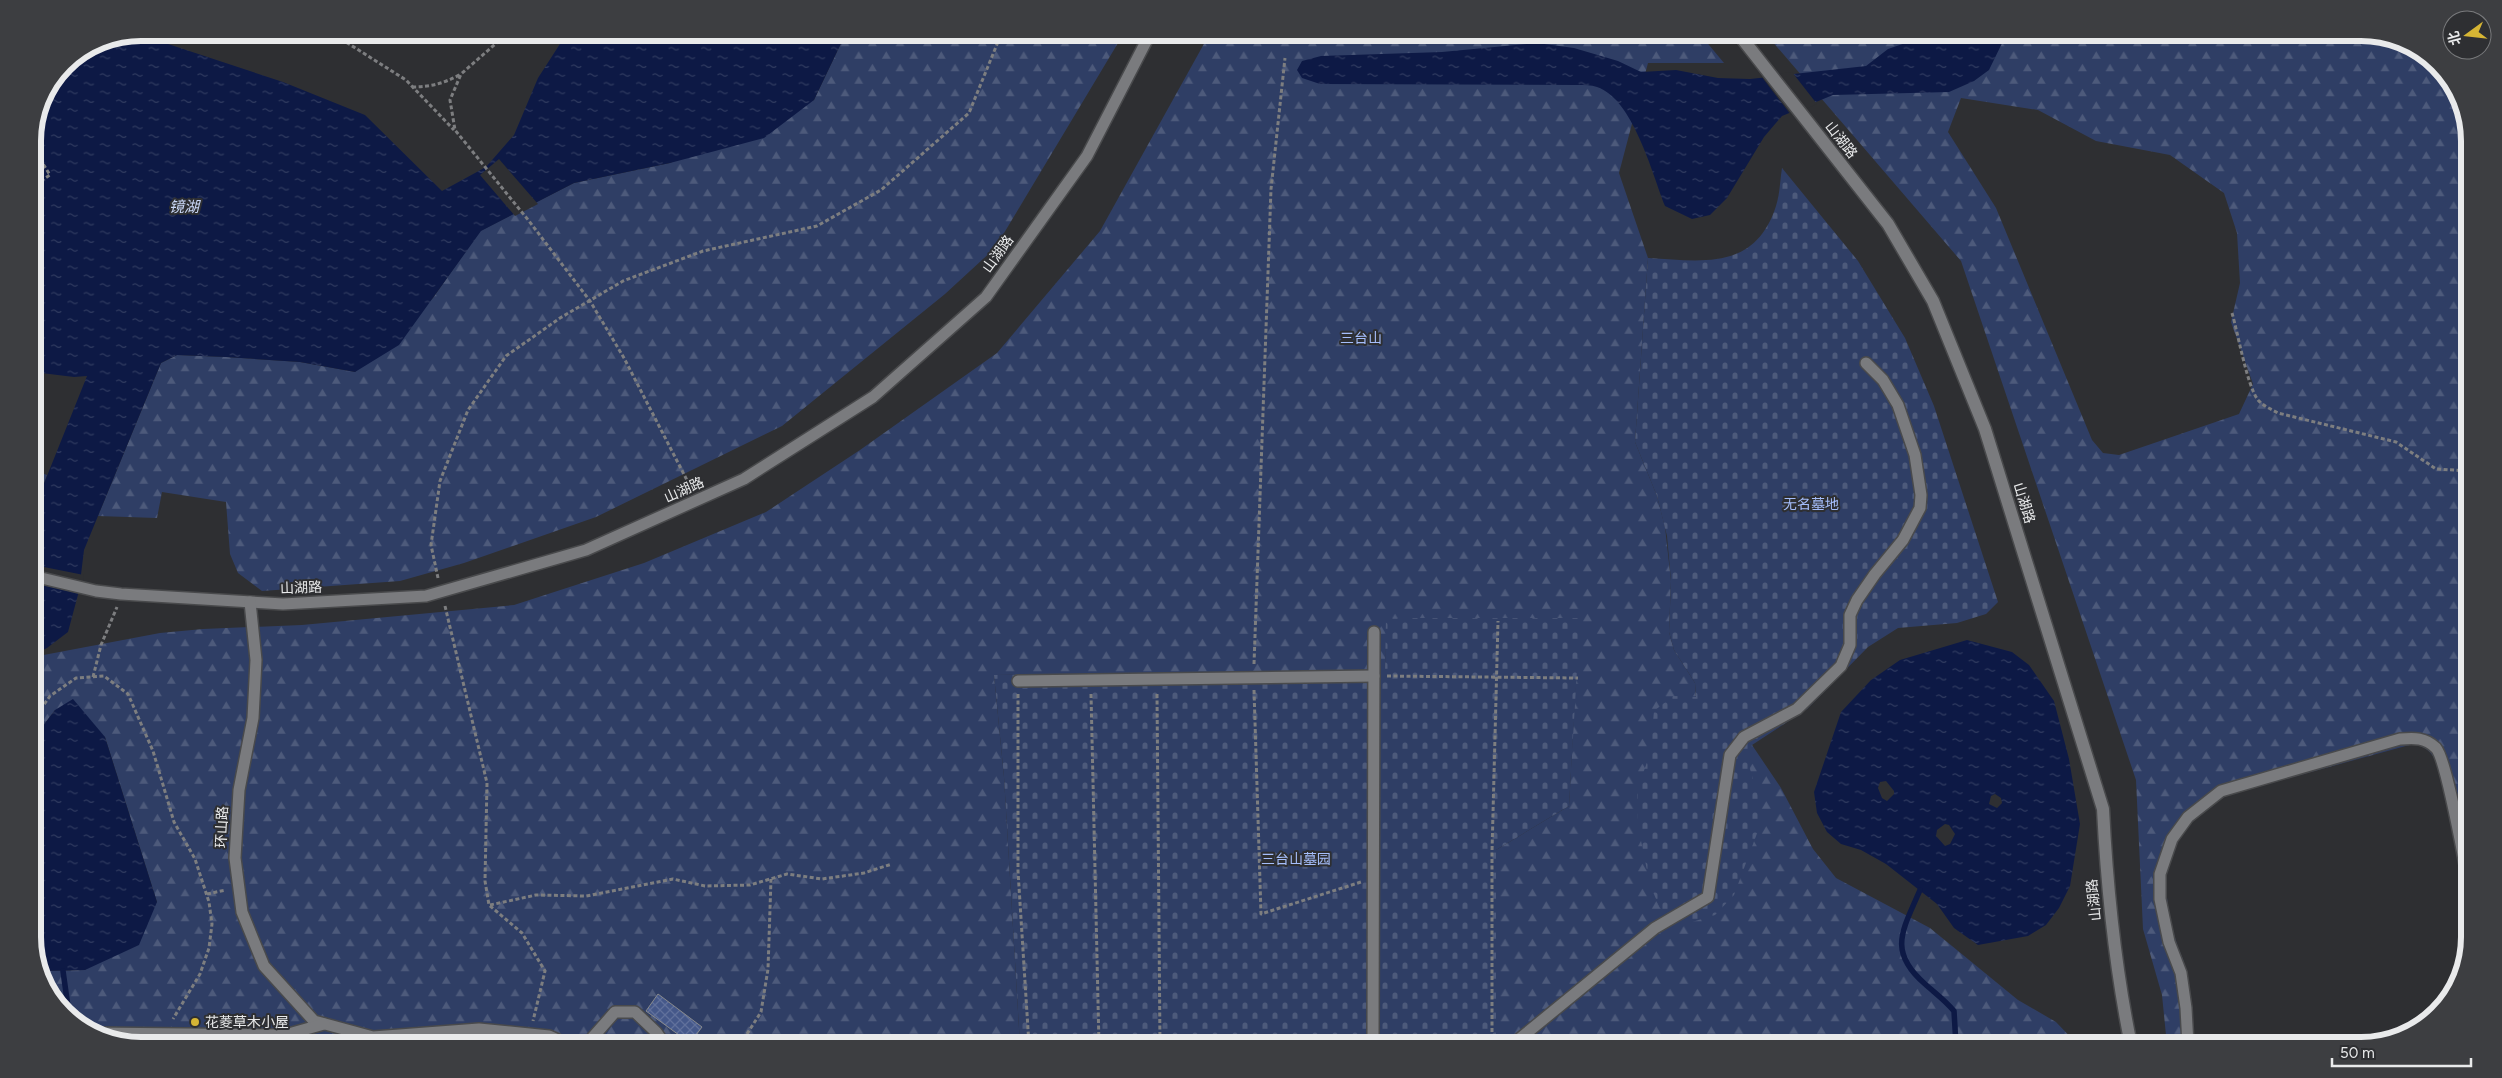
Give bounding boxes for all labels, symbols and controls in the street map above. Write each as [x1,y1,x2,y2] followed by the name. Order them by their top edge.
[2442,10,2492,60] north arrow
[2445,29,2465,47] text: 北
[1821,118,1861,162] street label: 山湖路
[169,198,201,216] water label: 镜湖
[979,232,1017,276] street label: 山湖路
[1340,330,1382,347] park label: 三台山
[661,474,707,506] street label: 山湖路
[2010,480,2038,526] street label: 山湖路
[1783,496,1839,513] park label: 无名墓地
[280,579,322,597] street label: 山湖路
[212,806,232,848] street label: 环山路
[1261,851,1331,868] park label: 三台山墓园
[2083,878,2105,922] street label: 山湖路
[205,1014,289,1031] place label: 花菱草木小屋
[189,1016,201,1028] marker: 花菱草木小屋
[2332,1036,2471,1068] scale bar
[2340,1044,2375,1062] text: 50 m

